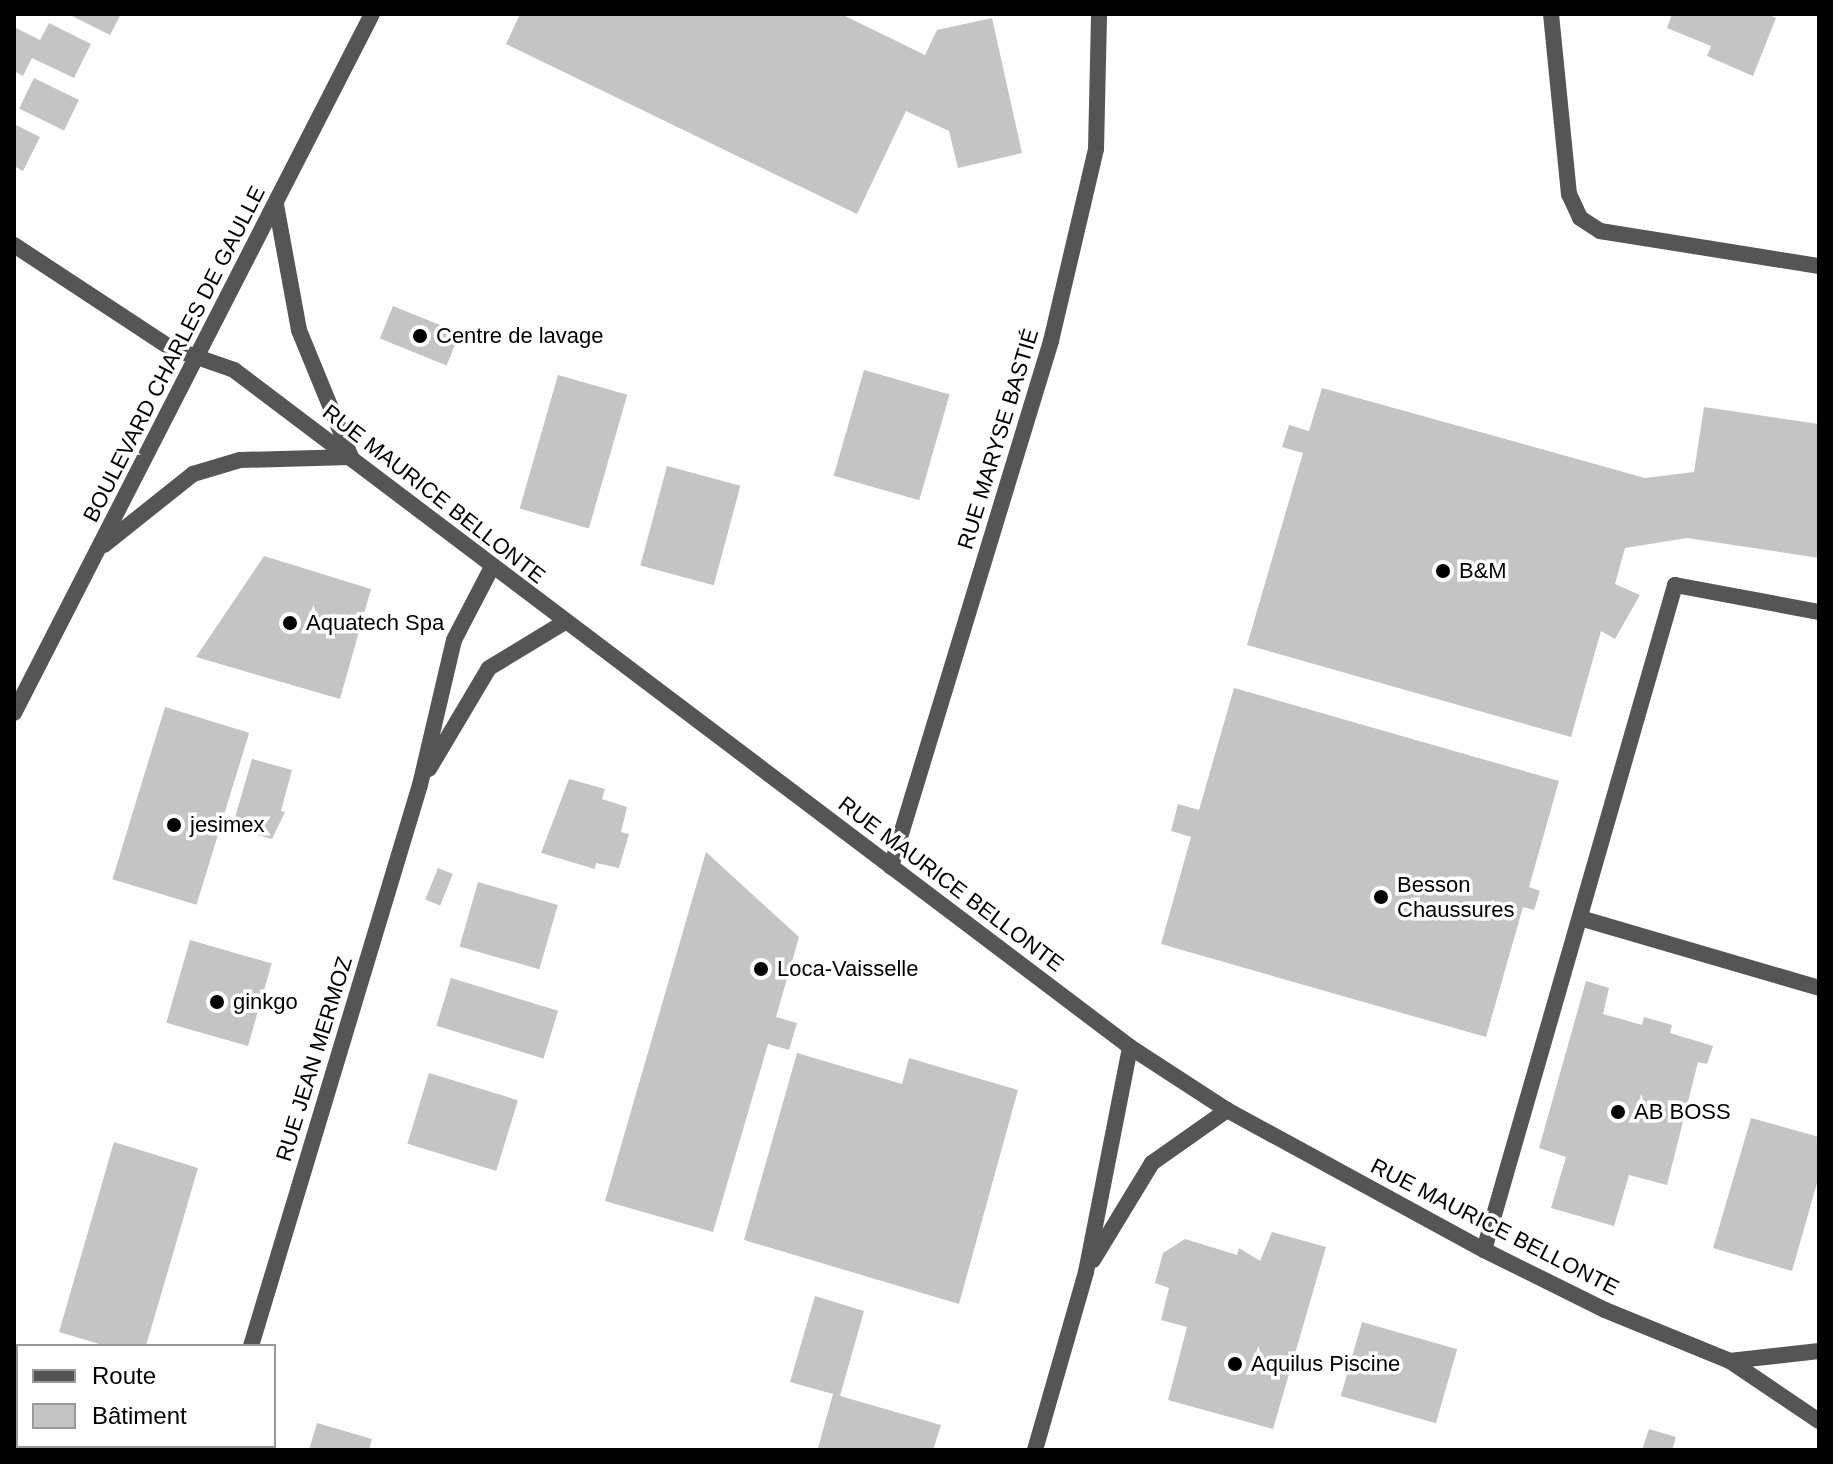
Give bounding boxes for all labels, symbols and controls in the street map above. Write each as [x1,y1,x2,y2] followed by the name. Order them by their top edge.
[77,182,271,526] street label: BOULEVARD CHARLES DE GAULLE
[436,323,604,349] place label: Centre de lavage
[952,325,1044,553] street label: RUE MARYSE BASTIÉ
[411,327,429,345] marker: Centre de lavage
[318,399,550,589] street label: RUE MAURICE BELLONTE
[1459,558,1507,584] place label: B&M
[1434,562,1452,580] marker: B&M
[306,610,444,636] place label: Aquatech Spa
[281,614,299,632] marker: Aquatech Spa
[833,791,1069,977] street label: RUE MAURICE BELLONTE
[190,812,265,838] place label: jesimex
[165,816,183,834] marker: jesimex
[1397,871,1514,922] place label: Besson Chaussures
[1372,888,1390,906] marker: Besson Chaussures
[270,953,358,1165] street label: RUE JEAN MERMOZ
[777,956,918,982] place label: Loca-Vaisselle
[752,960,770,978] marker: Loca-Vaisselle
[233,989,298,1015] place label: ginkgo
[208,993,226,1011] marker: ginkgo
[1634,1099,1731,1125] place label: AB BOSS
[1609,1103,1627,1121] marker: AB BOSS
[1366,1153,1624,1301] street label: RUE MAURICE BELLONTE
[16,1344,276,1448] legend
[1251,1351,1400,1377] place label: Aquilus Piscine
[1226,1355,1244,1373] marker: Aquilus Piscine
[92,1362,156,1389] text: Route
[92,1402,187,1429] text: Bâtiment

